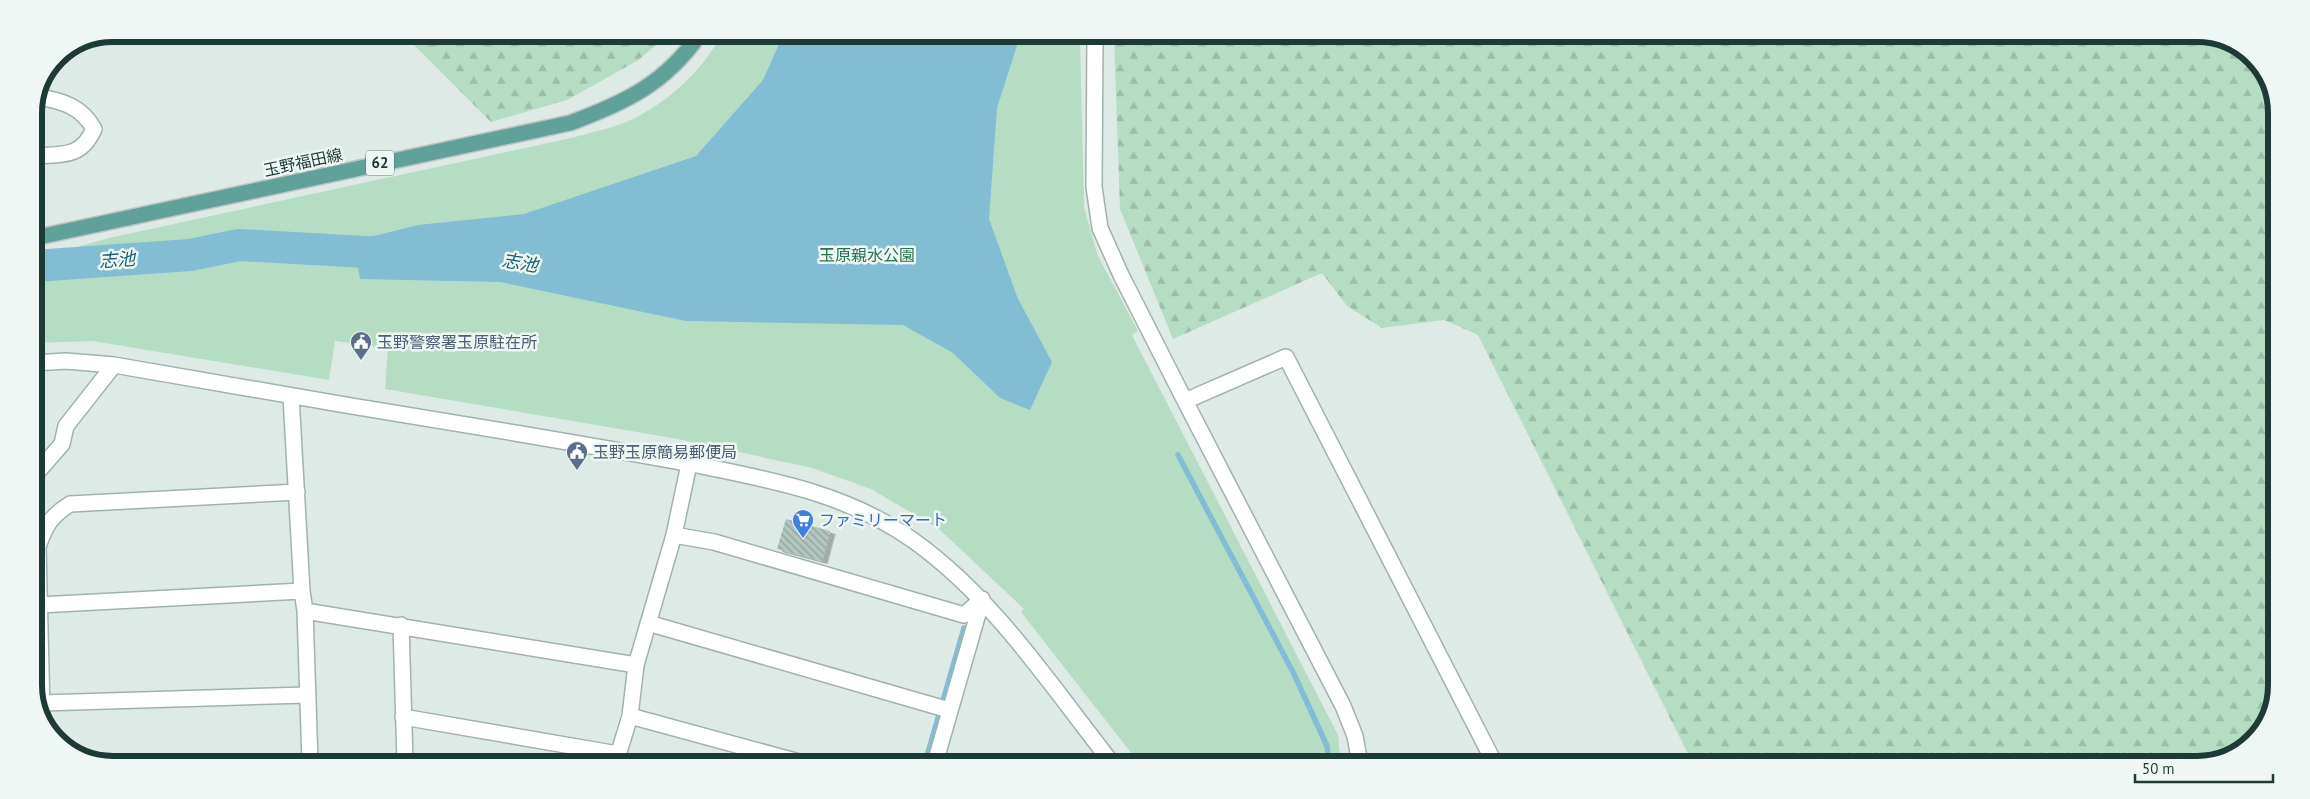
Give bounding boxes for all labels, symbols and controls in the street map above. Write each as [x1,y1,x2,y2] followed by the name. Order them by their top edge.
[262,144,344,180] street label: 玉野福田線
[366,150,394,176] road number: 62
[819,245,915,265] park label: 玉原親水公園
[98,247,138,272] water label: 志池
[501,248,542,277] water label: 志池
[349,330,373,361] public building icon: 玉野警察署玉原駐在所
[377,332,537,352] place label: 玉野警察署玉原駐在所
[565,440,589,471] public building icon: 玉野玉原簡易郵便局
[593,442,737,462] place label: 玉野玉原簡易郵便局
[791,508,815,539] supermarket icon: ファミリーマート
[819,510,947,530] place label: ファミリーマート
[2135,752,2272,784] scale bar
[2142,759,2175,778] text: 50 m

